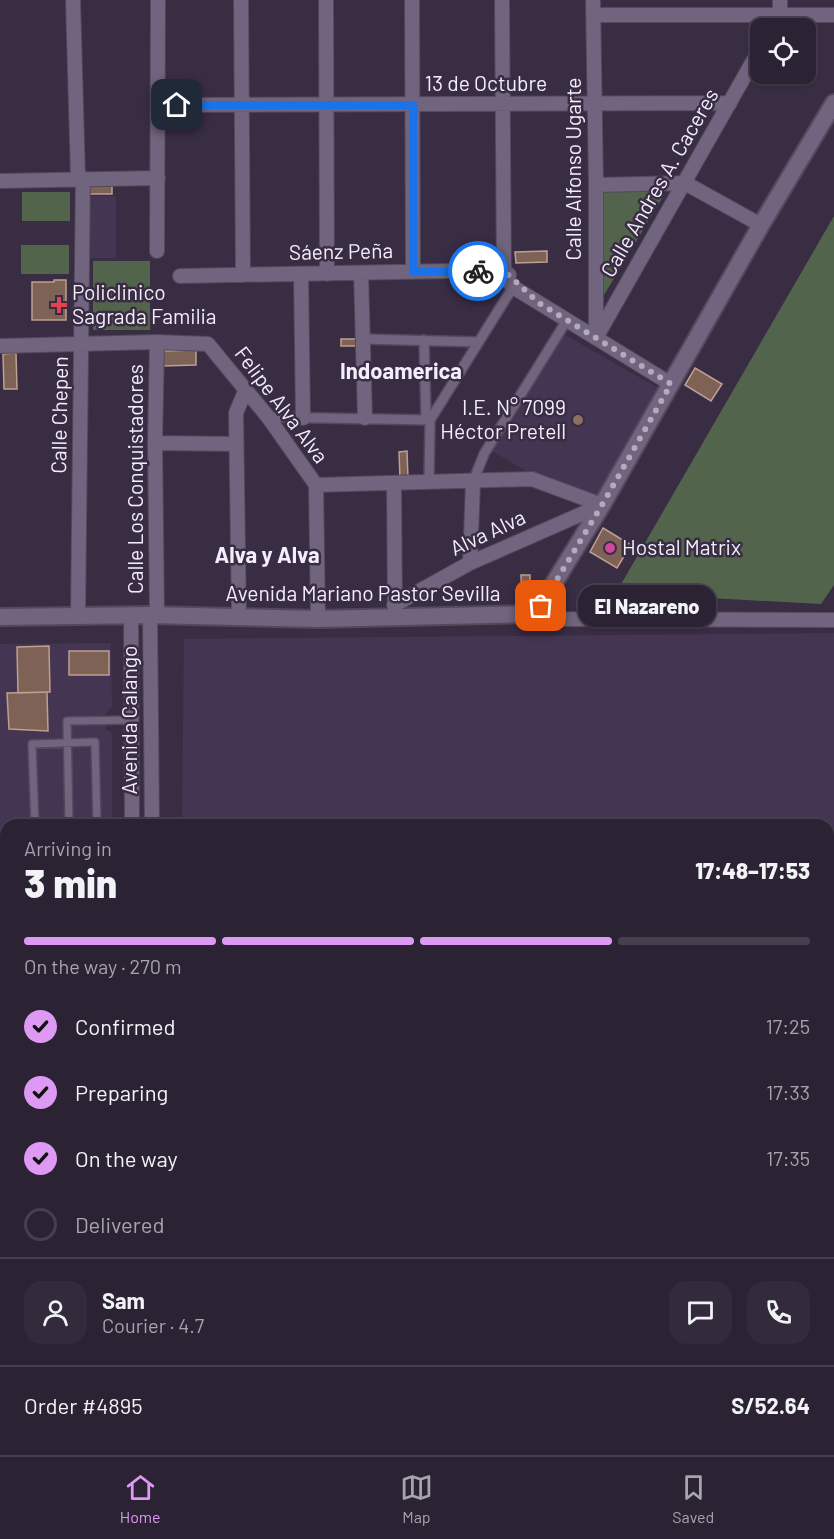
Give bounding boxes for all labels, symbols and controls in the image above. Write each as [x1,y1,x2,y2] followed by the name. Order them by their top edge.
[750,18,816,84] map controls
[750,18,816,84] button: locate
[425,70,547,95] street label: 13 de Octubre
[560,78,585,261] street label: Calle Alfonso Ugarte
[151,79,202,130] pin
[595,84,723,281] street label: Calle Andres A. Caceres
[160,88,193,121] icon: home
[289,237,393,264] street label: Sáenz Peña
[448,241,508,301] courier
[462,255,495,288] icon: bike
[72,279,217,328] place label: Policlinico Sagrada Familia
[50,296,68,314] marker: Policlinico Sagrada Familia
[230,341,334,467] street label: Felipe Alva Alva
[45,356,72,474] street label: Calle Chepen
[340,357,462,383] district label: Indoamerica
[122,364,147,594] street label: Calle Los Conquistadores
[440,394,566,443] place label: I.E. N° 7099 Héctor Pretell
[571,413,585,427] marker: I.E. N° 7099 Héctor Pretell
[446,503,529,560] street label: Alva Alva
[622,534,741,559] place label: Hostal Matrix
[214,541,320,567] district label: Alva y Alva
[603,541,617,555] marker: Hostal Matrix
[225,580,501,605] street label: Avenida Mariano Pastor Sevilla
[515,580,566,631] pin
[577,585,715,627] callout: El Nazareno
[524,589,557,622] icon: bag
[594,594,700,618] text: El Nazareno
[116,646,141,794] street label: Avenida Calango
[24,836,112,860] text: Arriving in
[695,857,810,883] text: 17:48–17:53
[24,859,117,906] text: 3 min
[24,954,182,978] text: On the way · 270 m
[24,1010,57,1043] icon: check
[75,1013,175,1039] text: Confirmed
[766,1014,810,1038] text: 17:25
[24,1076,57,1109] icon: check
[75,1079,168,1105] text: Preparing
[766,1080,810,1104] text: 17:33
[24,1142,57,1175] icon: check
[75,1145,178,1171] text: On the way
[766,1146,810,1170] text: 17:35
[75,1211,164,1237] text: Delivered
[24,1281,87,1344] button: person
[669,1281,732,1344] button: chat
[747,1281,810,1344] button: phone
[102,1287,145,1313] text: Sam
[102,1313,204,1337] text: Courier · 4.7
[24,1392,143,1418] text: Order #4895
[731,1392,810,1418] text: S/52.64
[120,1471,161,1526] tab: Home
[400,1471,433,1526] tab: Map
[672,1471,714,1526] tab: Saved

